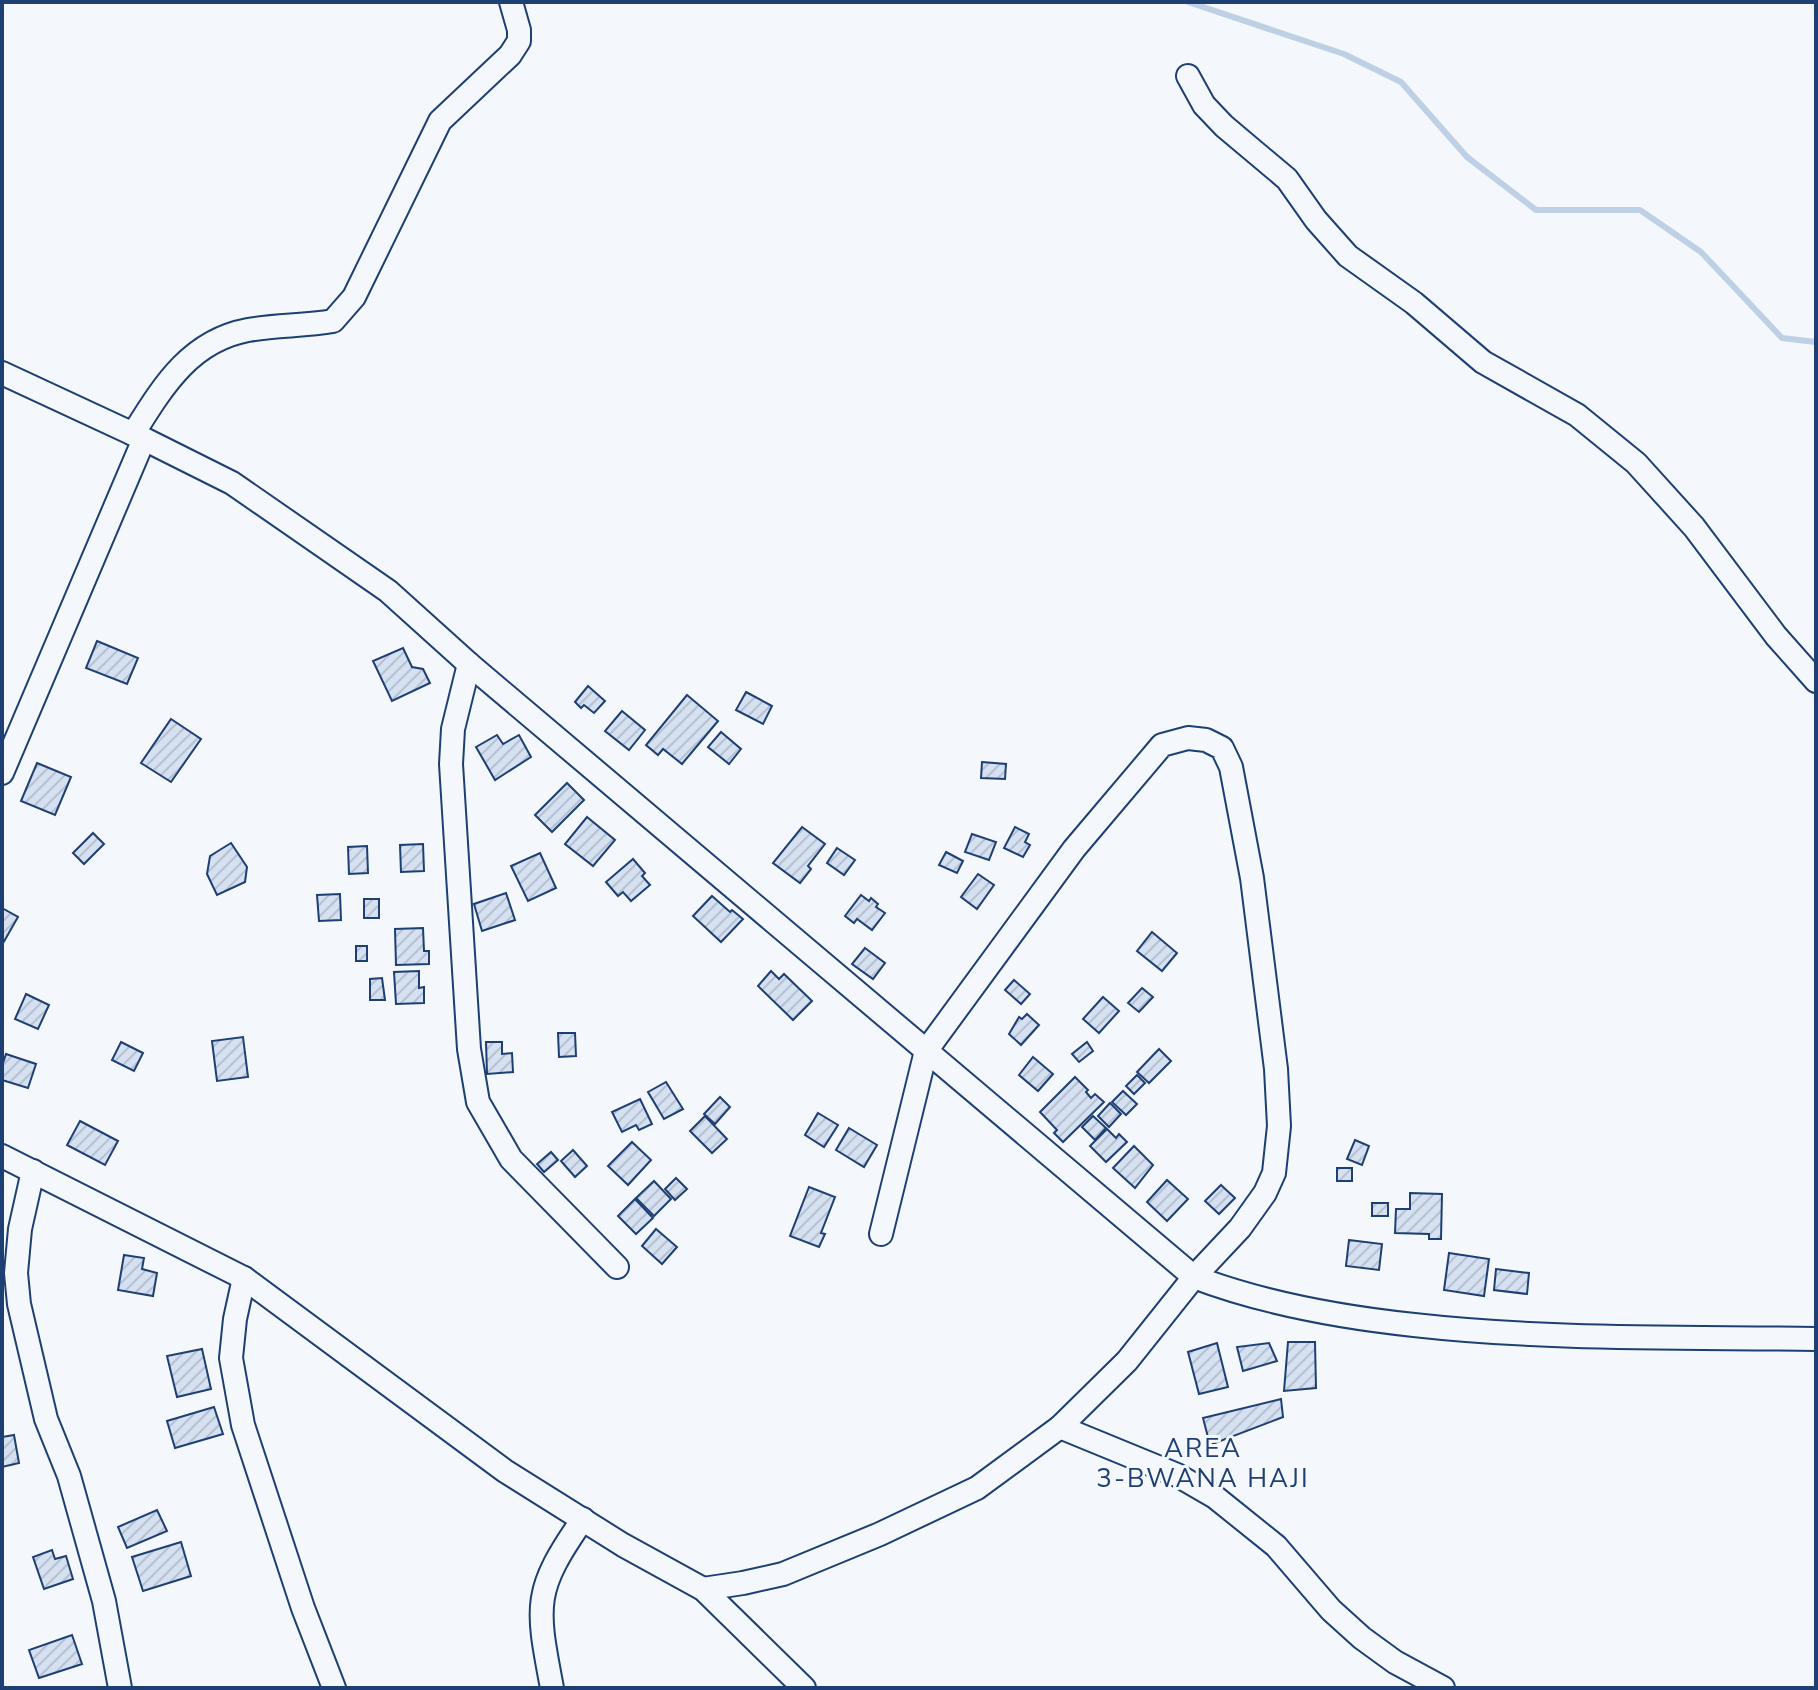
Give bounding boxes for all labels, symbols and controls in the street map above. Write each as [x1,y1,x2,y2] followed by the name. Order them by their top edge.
[1096,1431,1310,1496] district label: AREA 3-BWANA HAJI

